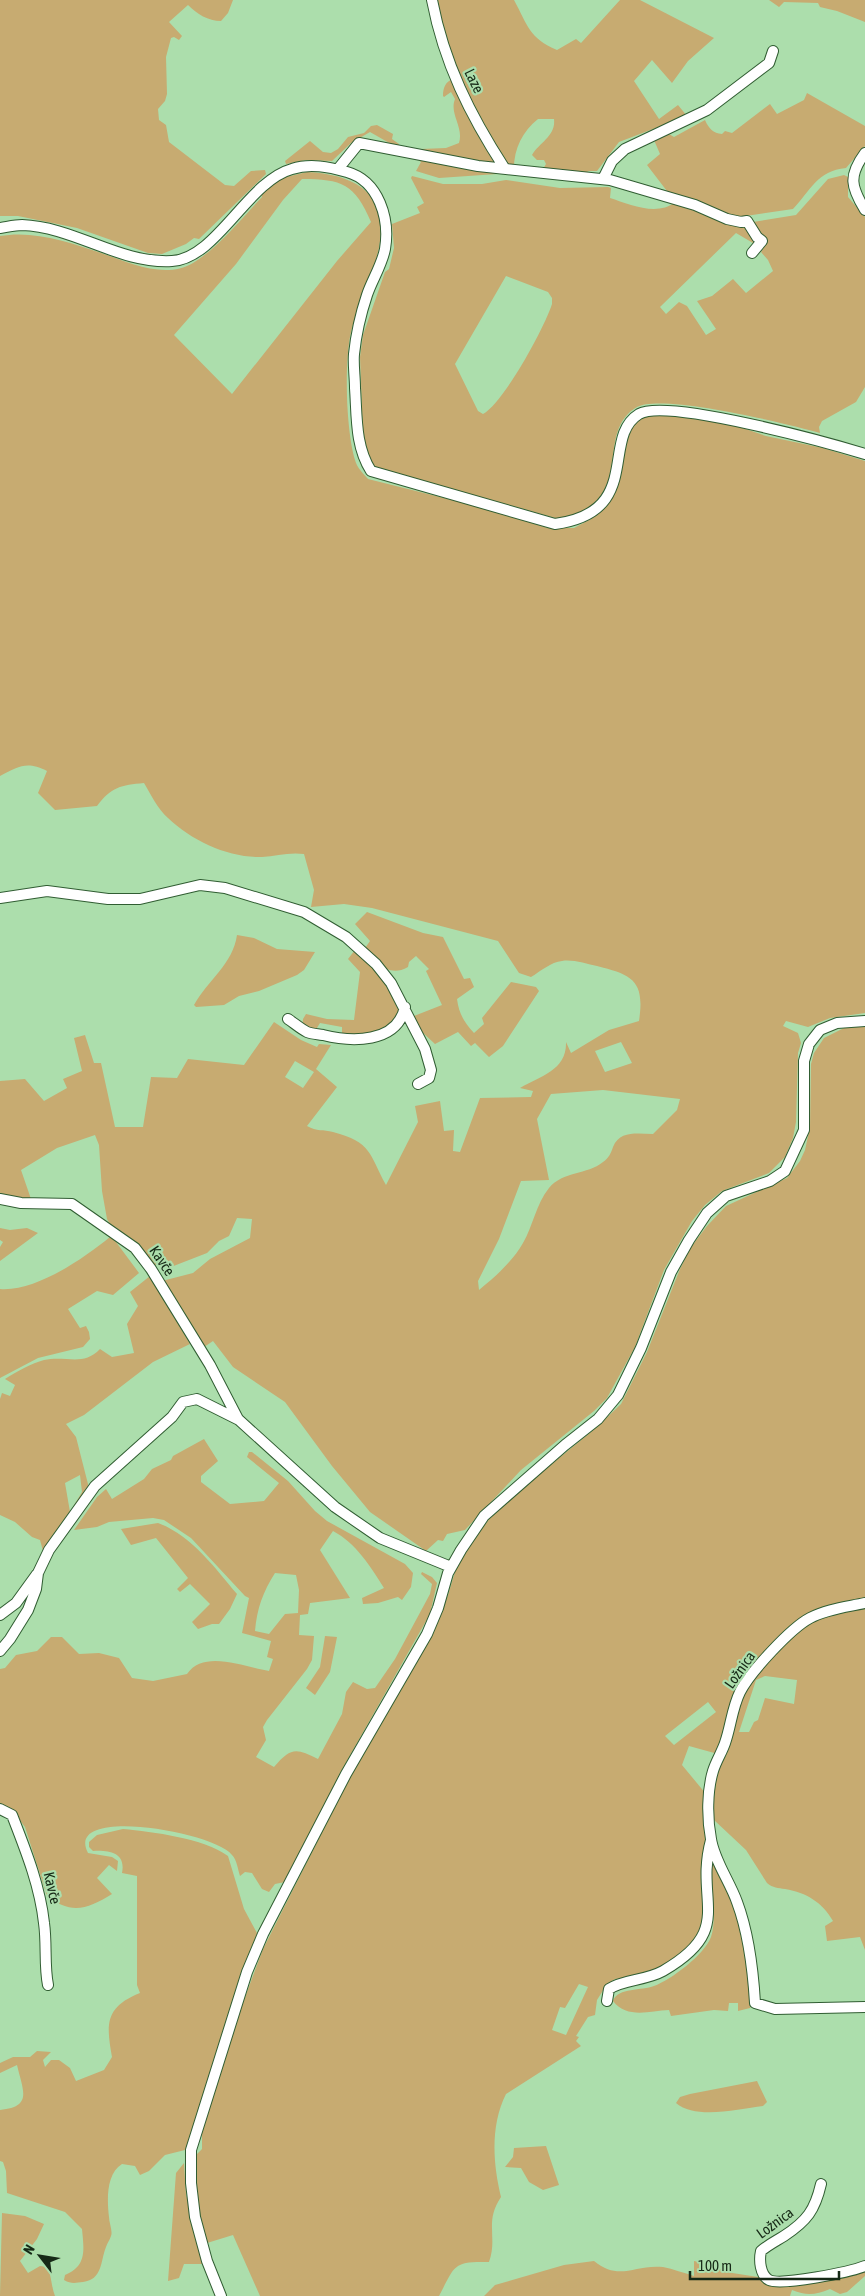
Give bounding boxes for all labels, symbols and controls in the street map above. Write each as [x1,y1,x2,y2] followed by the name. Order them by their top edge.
[461,66,488,96] street label: Laze
[146,1243,179,1279] street label: Kavče
[721,1648,758,1692] street label: Ložnica
[41,1870,64,1906] street label: Kavče
[753,2204,796,2242] street label: Ložnica
[15,2231,65,2281] north arrow
[20,2242,38,2257] text: N
[690,2248,839,2280] scale bar
[698,2257,732,2274] text: 100 m

